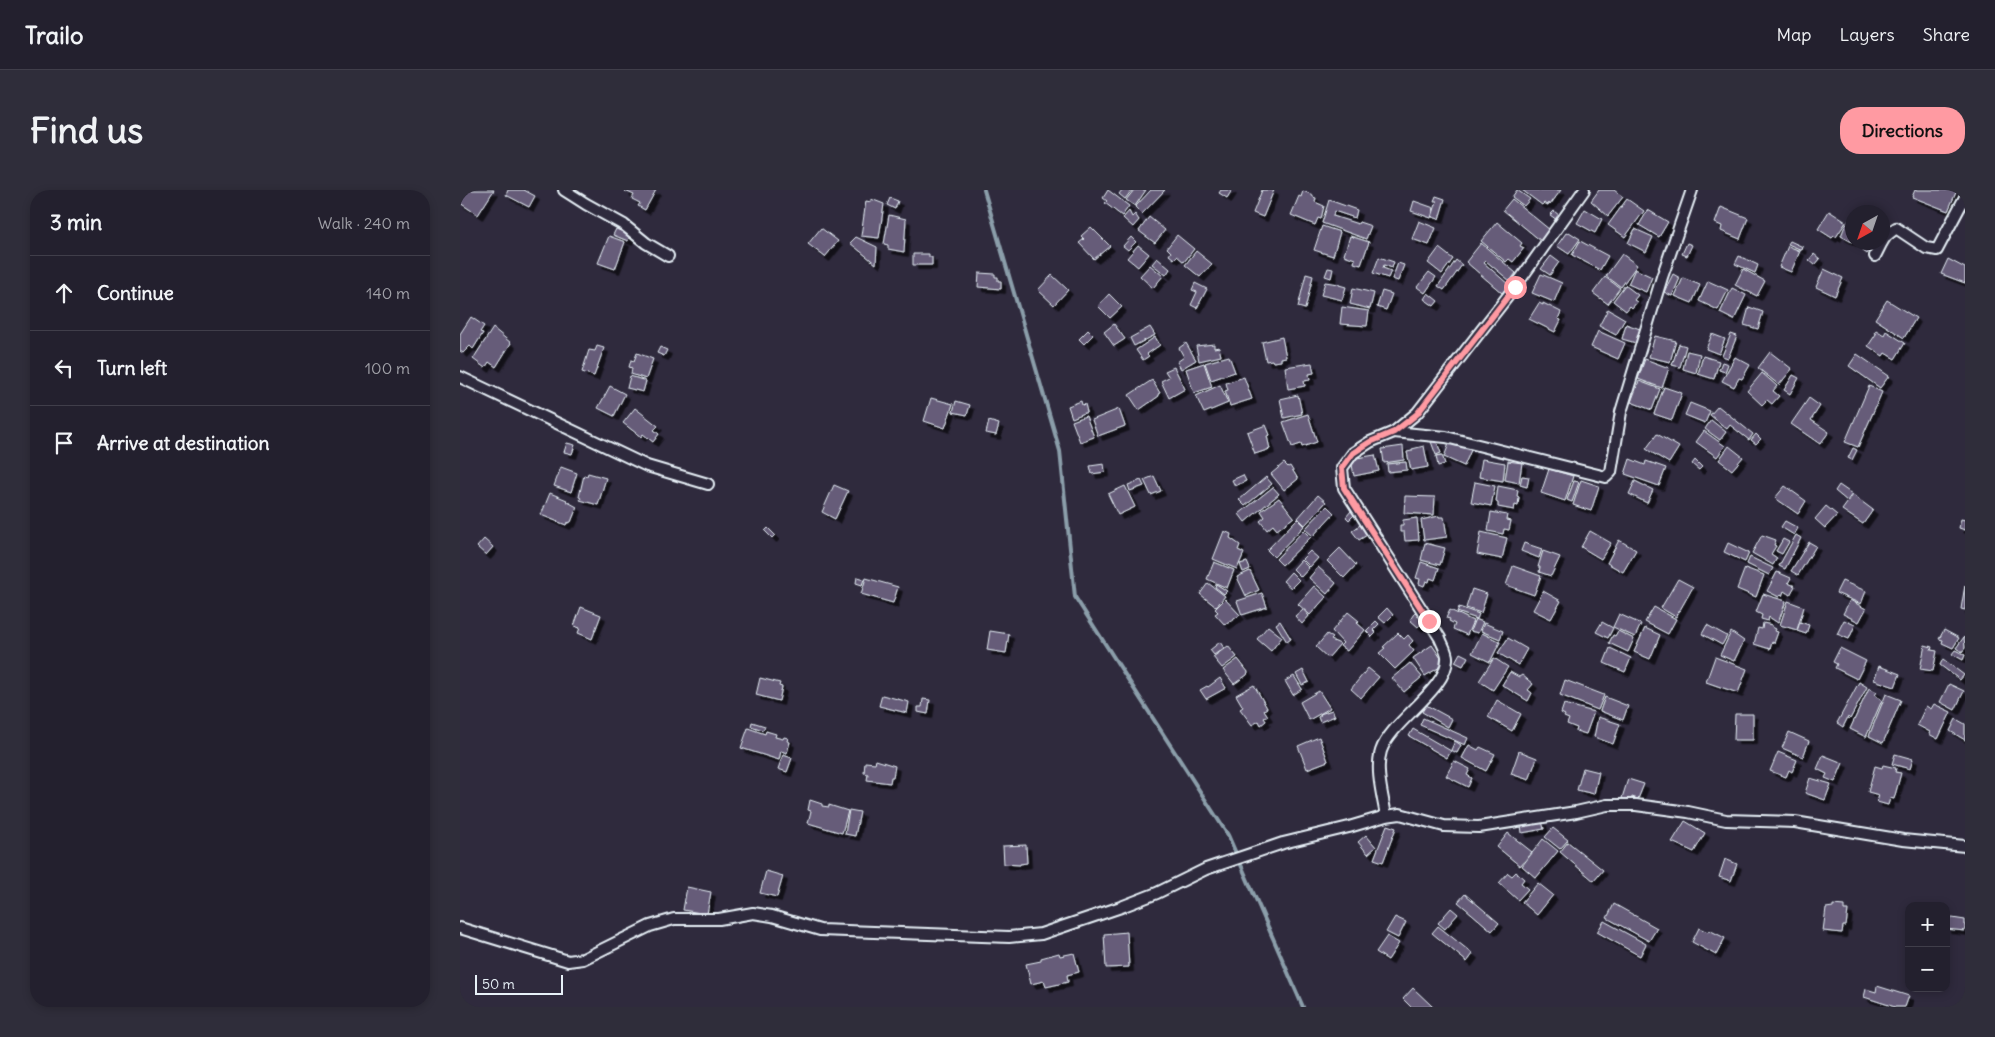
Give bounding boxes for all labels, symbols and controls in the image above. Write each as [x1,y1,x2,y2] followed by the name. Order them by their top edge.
[25,20,83,50] text: Trailo
[1776,23,1811,46] text: Map
[1839,23,1895,46] text: Layers
[1923,23,1970,46] text: Share
[1840,107,1965,154] button: Directions
[30,108,143,152] text: Find us
[1845,205,1890,250] north arrow
[50,209,102,236] text: 3 min
[318,213,410,233] text: Walk · 240 m
[1504,276,1527,299] route start
[50,279,78,307] icon: ahead
[97,281,174,305] text: Continue
[366,283,410,303] text: 140 m
[50,354,78,382] icon: left
[97,356,167,380] text: Turn left
[365,358,410,378] text: 100 m
[50,429,78,457] icon: arrive
[97,431,270,455] text: Arrive at destination
[1418,610,1441,633] route end
[1905,902,1950,992] map controls
[1905,902,1950,947] button: +
[1905,947,1950,992] button: −
[475,972,562,995] scale bar
[482,975,515,993] text: 50 m

